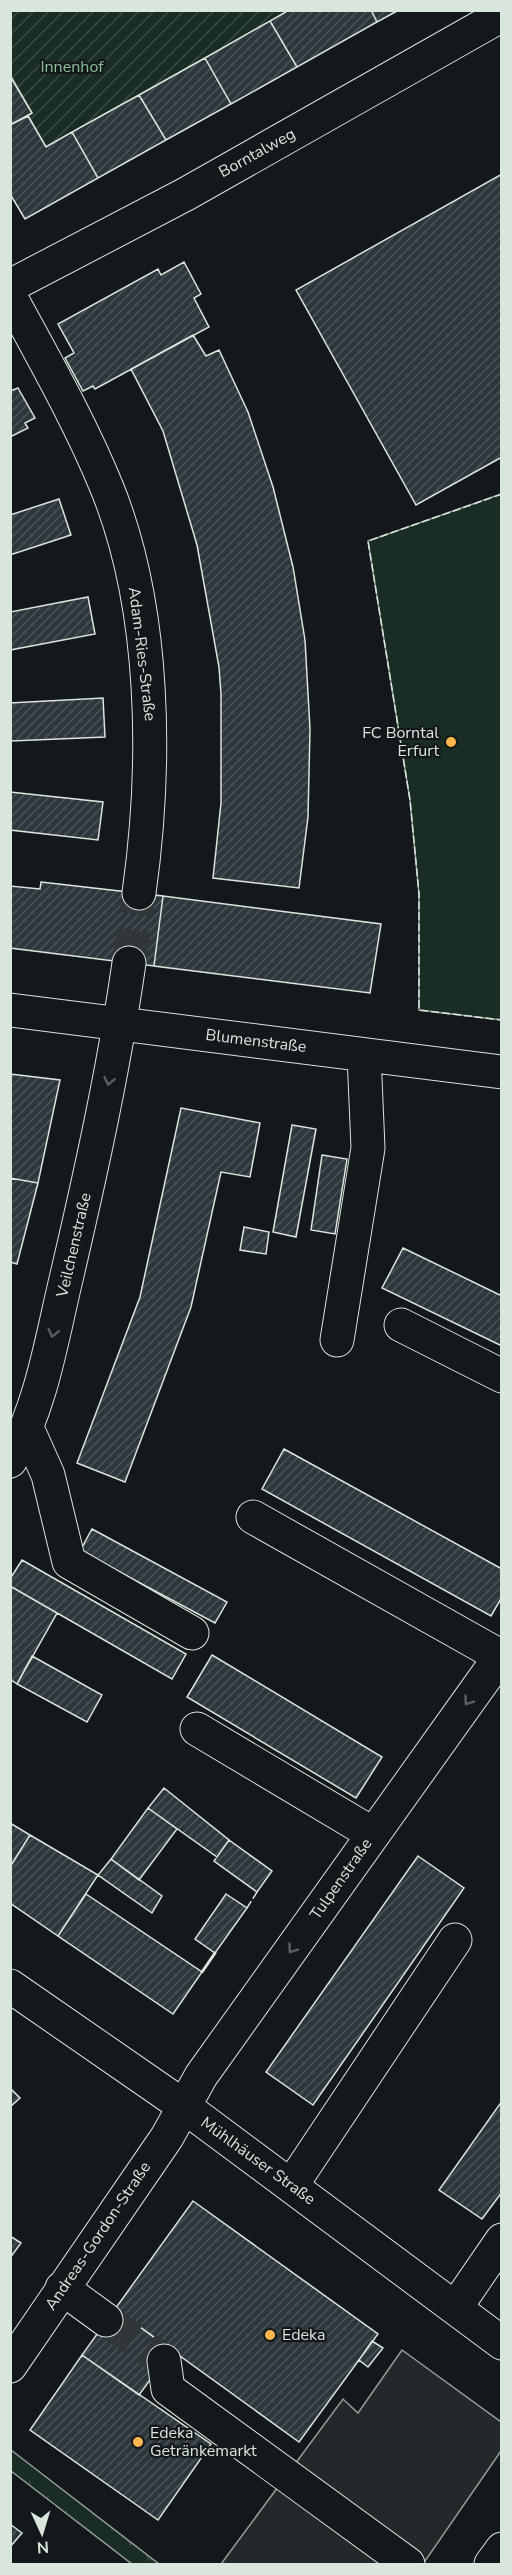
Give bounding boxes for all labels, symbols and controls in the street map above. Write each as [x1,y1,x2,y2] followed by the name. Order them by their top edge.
[40,56,104,78] park label: Innenhof
[215,123,299,183] street label: Borntalweg
[123,586,161,722] street label: Adam-Ries-Straße
[362,722,439,762] place label: FC Borntal Erfurt
[444,735,458,749] marker: FC Borntal Erfurt
[204,1024,308,1058] street label: Blumenstraße
[103,1076,116,1086] one-way arrow
[51,1191,97,1300] street label: Veilchenstraße
[48,1328,61,1338] one-way arrow
[464,1695,475,1706] one-way arrow
[305,1834,377,1924] street label: Tulpenstraße
[288,1942,299,1953] one-way arrow
[196,2112,320,2210] street label: Mühlhäuser Straße
[40,2157,156,2315] street label: Andreas-Gordon-Straße
[282,2324,326,2346] place label: Edeka
[263,2328,277,2342] marker: Edeka
[150,2422,257,2462] place label: Edeka Getränkemarkt
[131,2435,145,2449] marker: Edeka Getränkemarkt
[12,2503,72,2563] north arrow
[36,2536,50,2558] text: N

